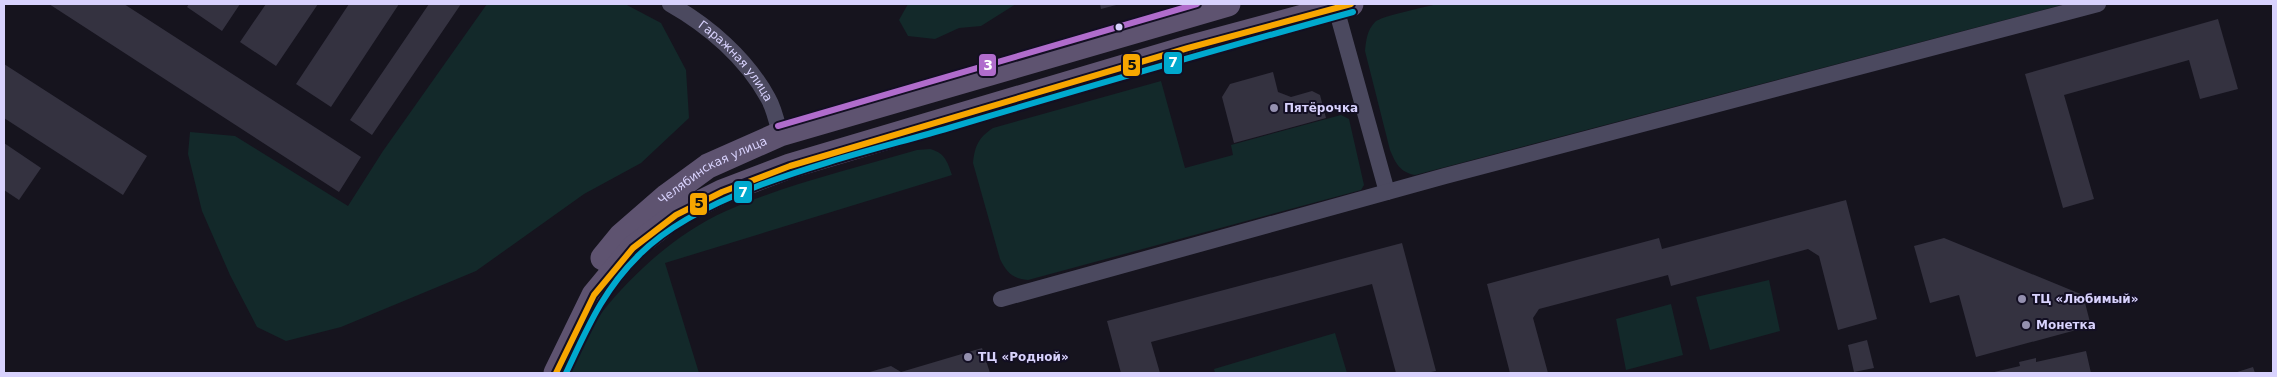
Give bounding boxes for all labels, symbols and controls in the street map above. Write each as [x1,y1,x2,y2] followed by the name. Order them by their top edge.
[696,18,776,104] street label: Гаражная улица
[1114,22,1124,32] unlabelled marker
[1163,51,1183,75] line badge: 7
[978,53,997,77] line badge: 3
[1122,53,1141,77] line badge: 5
[1168,54,1178,70] text: 7
[983,57,993,73] text: 3
[1127,57,1137,73] text: 5
[1284,101,1358,115] place label: Пятёрочка
[1268,102,1280,114] marker: Пятёрочка
[655,134,769,207] street label: Челябинская улица
[733,180,753,204] line badge: 7
[738,184,748,200] text: 7
[689,192,708,216] line badge: 5
[694,195,704,211] text: 5
[2032,292,2139,306] place label: ТЦ «Любимый»
[2016,293,2028,305] marker: ТЦ «Любимый»
[2036,318,2096,332] place label: Монетка
[2020,319,2032,331] marker: Монетка
[978,350,1069,364] place label: ТЦ «Родной»
[962,351,974,363] marker: ТЦ «Родной»

